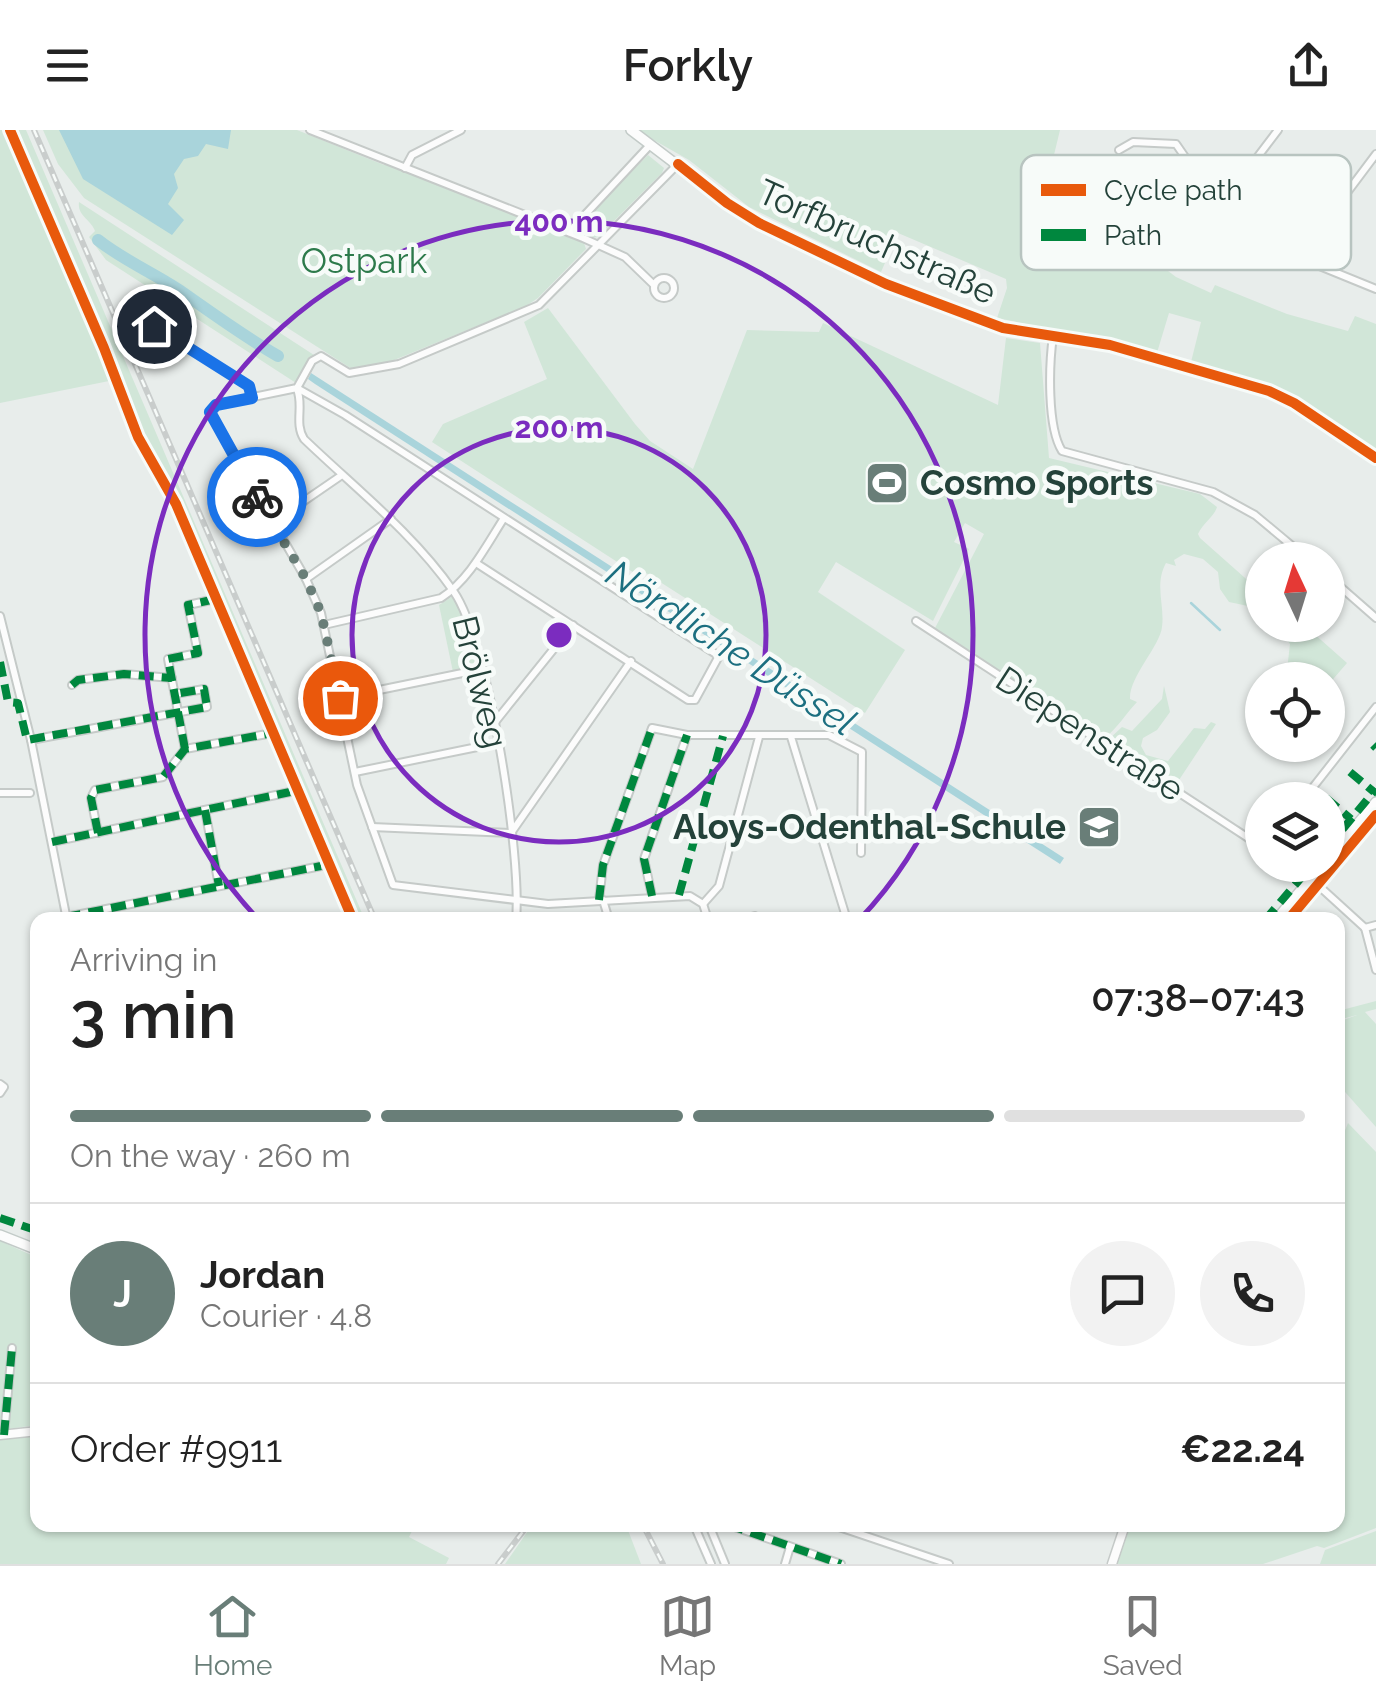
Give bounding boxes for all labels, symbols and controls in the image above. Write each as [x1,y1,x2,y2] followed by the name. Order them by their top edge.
[40,38,95,93] icon: menu
[1281,38,1336,93] icon: share
[623,39,753,92] text: Forkly
[1021,155,1351,270] legend
[752,171,1003,312] street label: Torfbruchstraße
[1104,174,1243,207] text: Cycle path
[514,204,604,239] text: 400 m
[1104,219,1162,252] text: Path
[301,240,428,281] park label: Ostpark
[112,284,197,369] pin
[127,299,182,354] icon: home
[515,410,603,445] text: 200 m
[207,447,307,547] courier
[864,460,910,506] sports icon: Cosmo Sports
[920,462,1154,503] place label: Cosmo Sports
[230,470,285,525] icon: bike
[1245,542,1345,642] north arrow
[1245,542,1345,882] map controls
[598,550,864,745] water label: Nördliche Düssel
[444,612,517,752] street label: Brölweg
[541,617,577,653] centre of rings
[298,656,383,741] pin
[989,658,1192,809] street label: Diepenstraße
[1245,662,1345,762] button: locate
[313,671,368,726] icon: bag
[1245,782,1345,882] button: layers
[1076,804,1122,850] school or university icon: Aloys-Odenthal-Schule
[673,806,1066,847] place label: Aloys-Odenthal-Schule
[70,941,217,978] text: Arriving in
[1091,975,1305,1020] text: 07:38–07:43
[70,977,237,1053] text: 3 min
[70,1137,351,1174] text: On the way · 260 m
[1070,1241,1175,1346] button: chat
[1200,1241,1305,1346] button: phone
[200,1252,325,1297] text: Jordan
[113,1271,132,1316] text: J
[200,1297,372,1334] text: Courier · 4.8
[70,1426,282,1471] text: Order #9911
[1180,1426,1305,1471] text: €22.24
[193,1589,273,1682] tab: Home
[659,1589,716,1682] tab: Map
[1103,1589,1183,1682] tab: Saved

